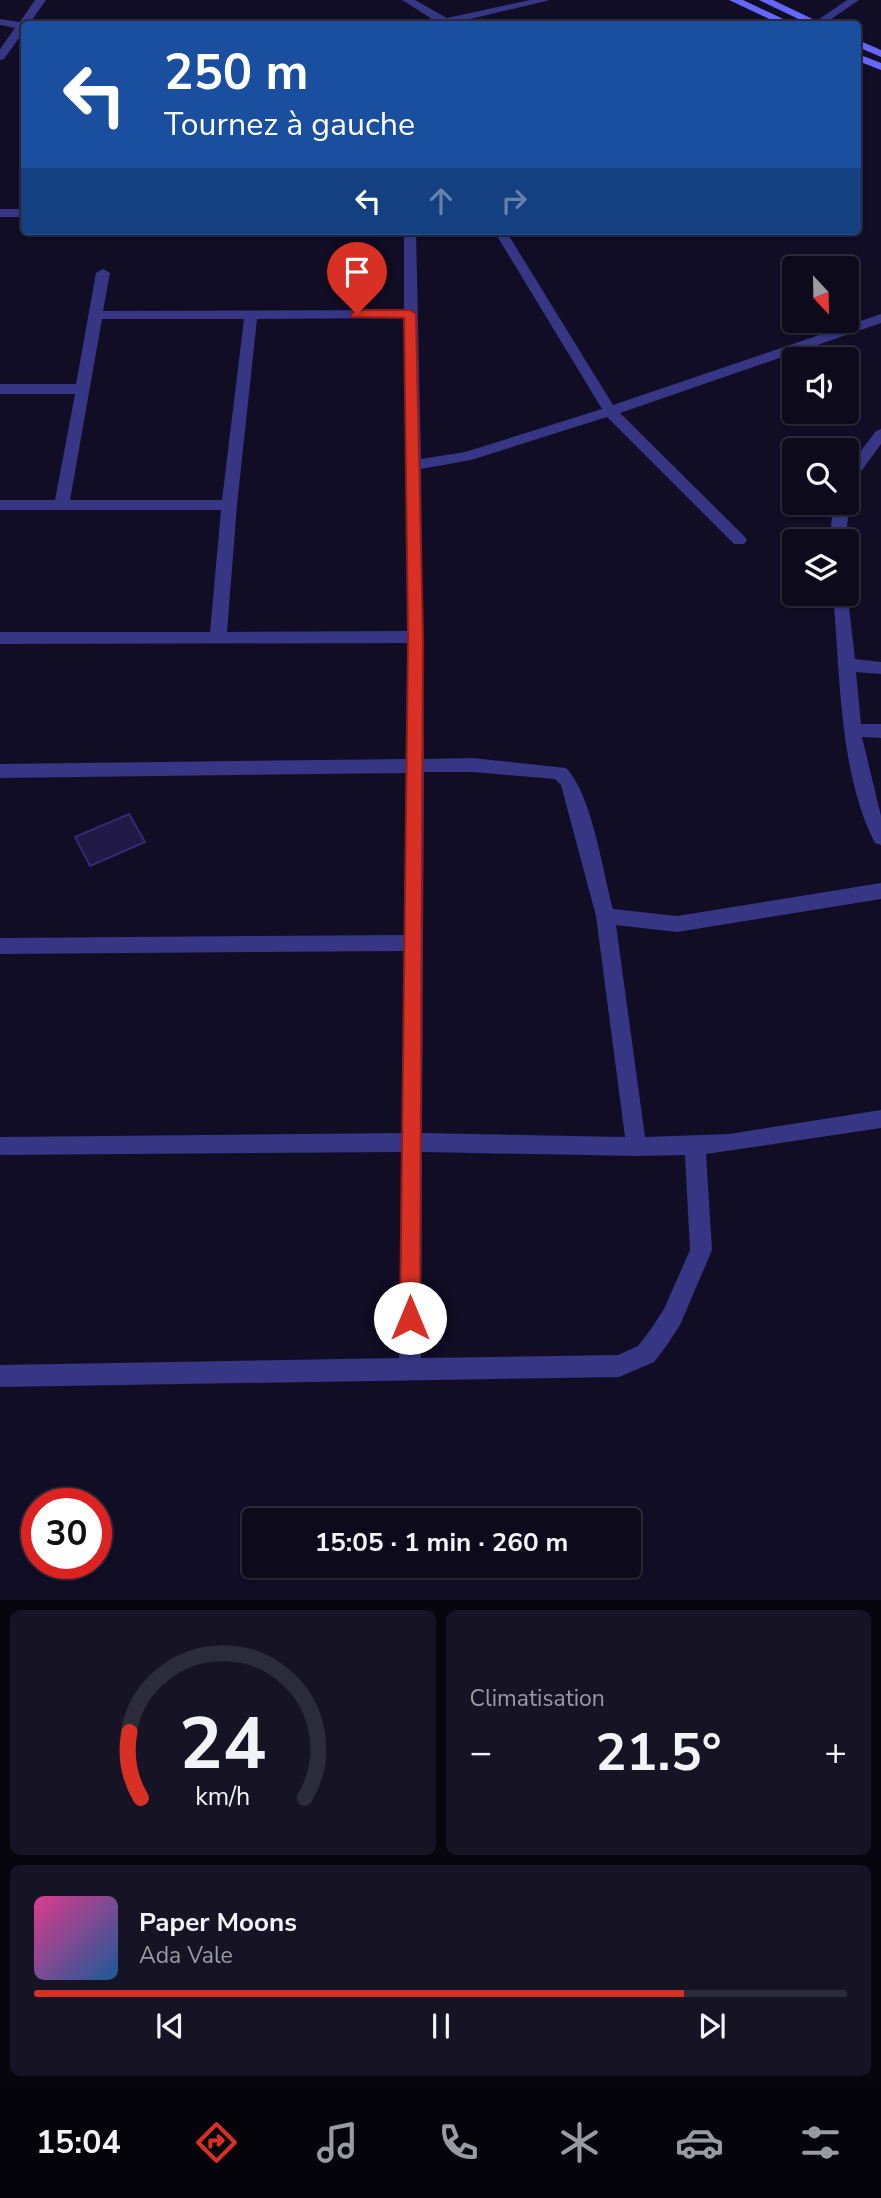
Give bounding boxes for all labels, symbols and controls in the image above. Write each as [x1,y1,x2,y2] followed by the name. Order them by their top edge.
[164,39,308,106] text: 250 m
[49,49,140,140] icon: left
[164,103,415,146] text: Tournez à gauche
[349,182,387,220] icon: left
[422,182,460,220] icon: ahead
[495,182,533,220] icon: right
[327,242,387,314] pin
[338,253,376,291] icon: arrive
[782,256,859,332] north arrow
[782,256,859,606] map controls
[782,347,859,424] button: sound
[782,438,859,515] button: search
[782,529,859,606] button: layers
[373,1281,447,1355] position arrow
[21,1488,112,1579] speed limit sign: 30
[315,1525,568,1560] text: 15:05 · 1 min · 260 m
[470,1683,605,1714] text: Climatisation
[179,1695,266,1795] text: 24
[595,1717,721,1788] text: 21.5°
[470,1727,492,1778] text: −
[824,1727,847,1778] text: +
[195,1780,250,1814] text: km/h
[139,1905,297,1940] text: Paper Moons
[139,1940,233,1971] text: Ada Vale
[151,2007,189,2045] icon: previous
[422,2007,460,2045] icon: pause
[693,2007,731,2045] icon: next
[192,2118,241,2167] icon: directions
[313,2118,362,2167] icon: music
[434,2118,483,2167] icon: phone
[555,2118,604,2167] icon: climate
[675,2118,724,2167] icon: car
[796,2118,845,2167] icon: filters
[36,2121,121,2164] text: 15:04

